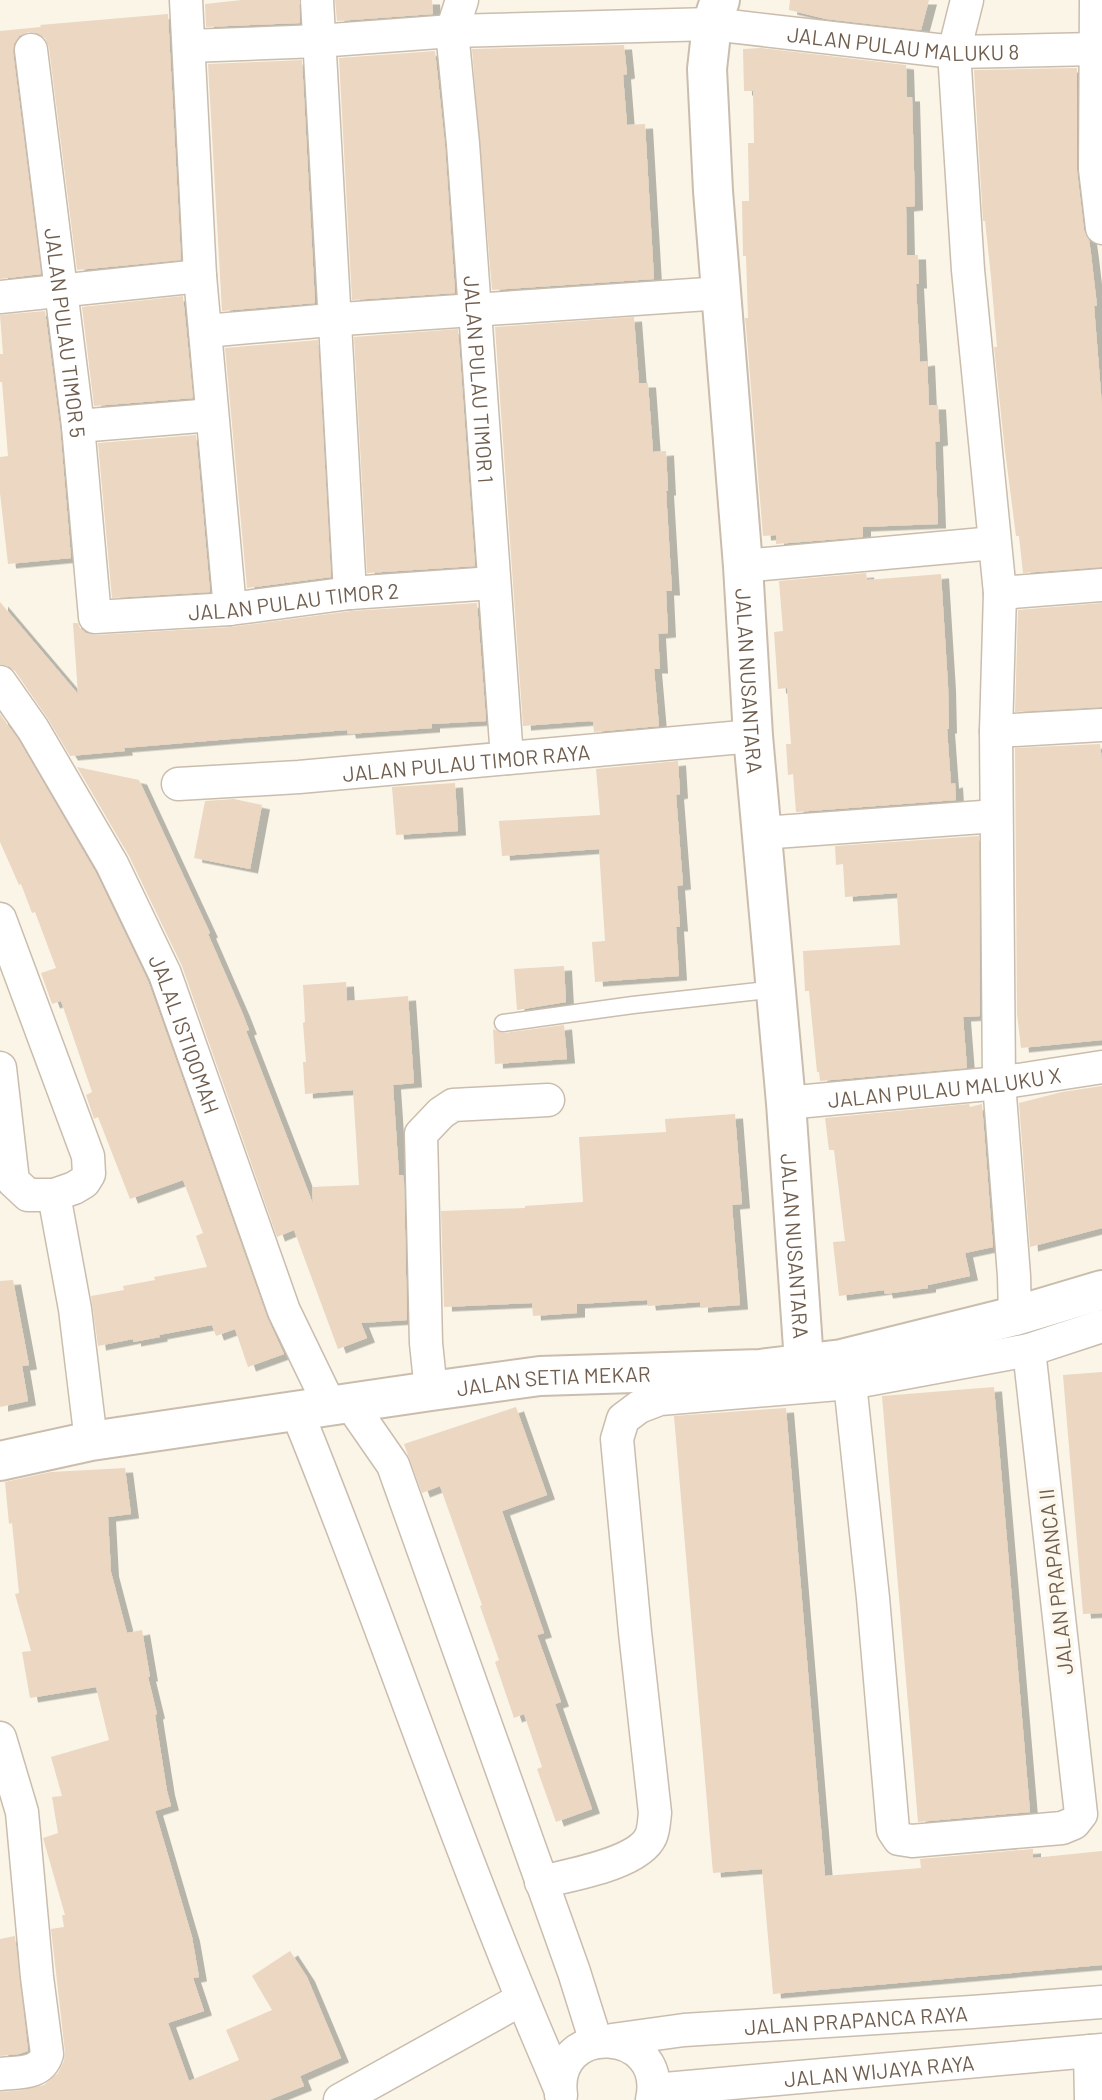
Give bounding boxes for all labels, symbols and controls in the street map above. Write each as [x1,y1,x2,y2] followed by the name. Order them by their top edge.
[786,20,1020,65] street label: JALAN PULAU MALUKU 8
[41,226,91,439] street label: JALAN PULAU TIMOR 5
[460,275,500,484] street label: JALAN PULAU TIMOR 1
[188,577,400,624] street label: JALAN PULAU TIMOR 2
[732,587,769,775] street label: JALAN NUSANTARA
[341,738,591,786] street label: JALAN PULAU TIMOR RAYA
[145,950,226,1117] street label: JALAL ISTIQOMAH
[826,1061,1062,1112] street label: JALAN PULAU MALUKU X
[777,1153,815,1340] street label: JALAN NUSANTARA
[455,1360,651,1400] street label: JALAN SETIA MEKAR
[1033,1488,1077,1676] street label: JALAN PRAPANCA II
[743,2000,969,2039] street label: JALAN PRAPANCA RAYA
[783,2049,976,2091] street label: JALAN WIJAYA RAYA

